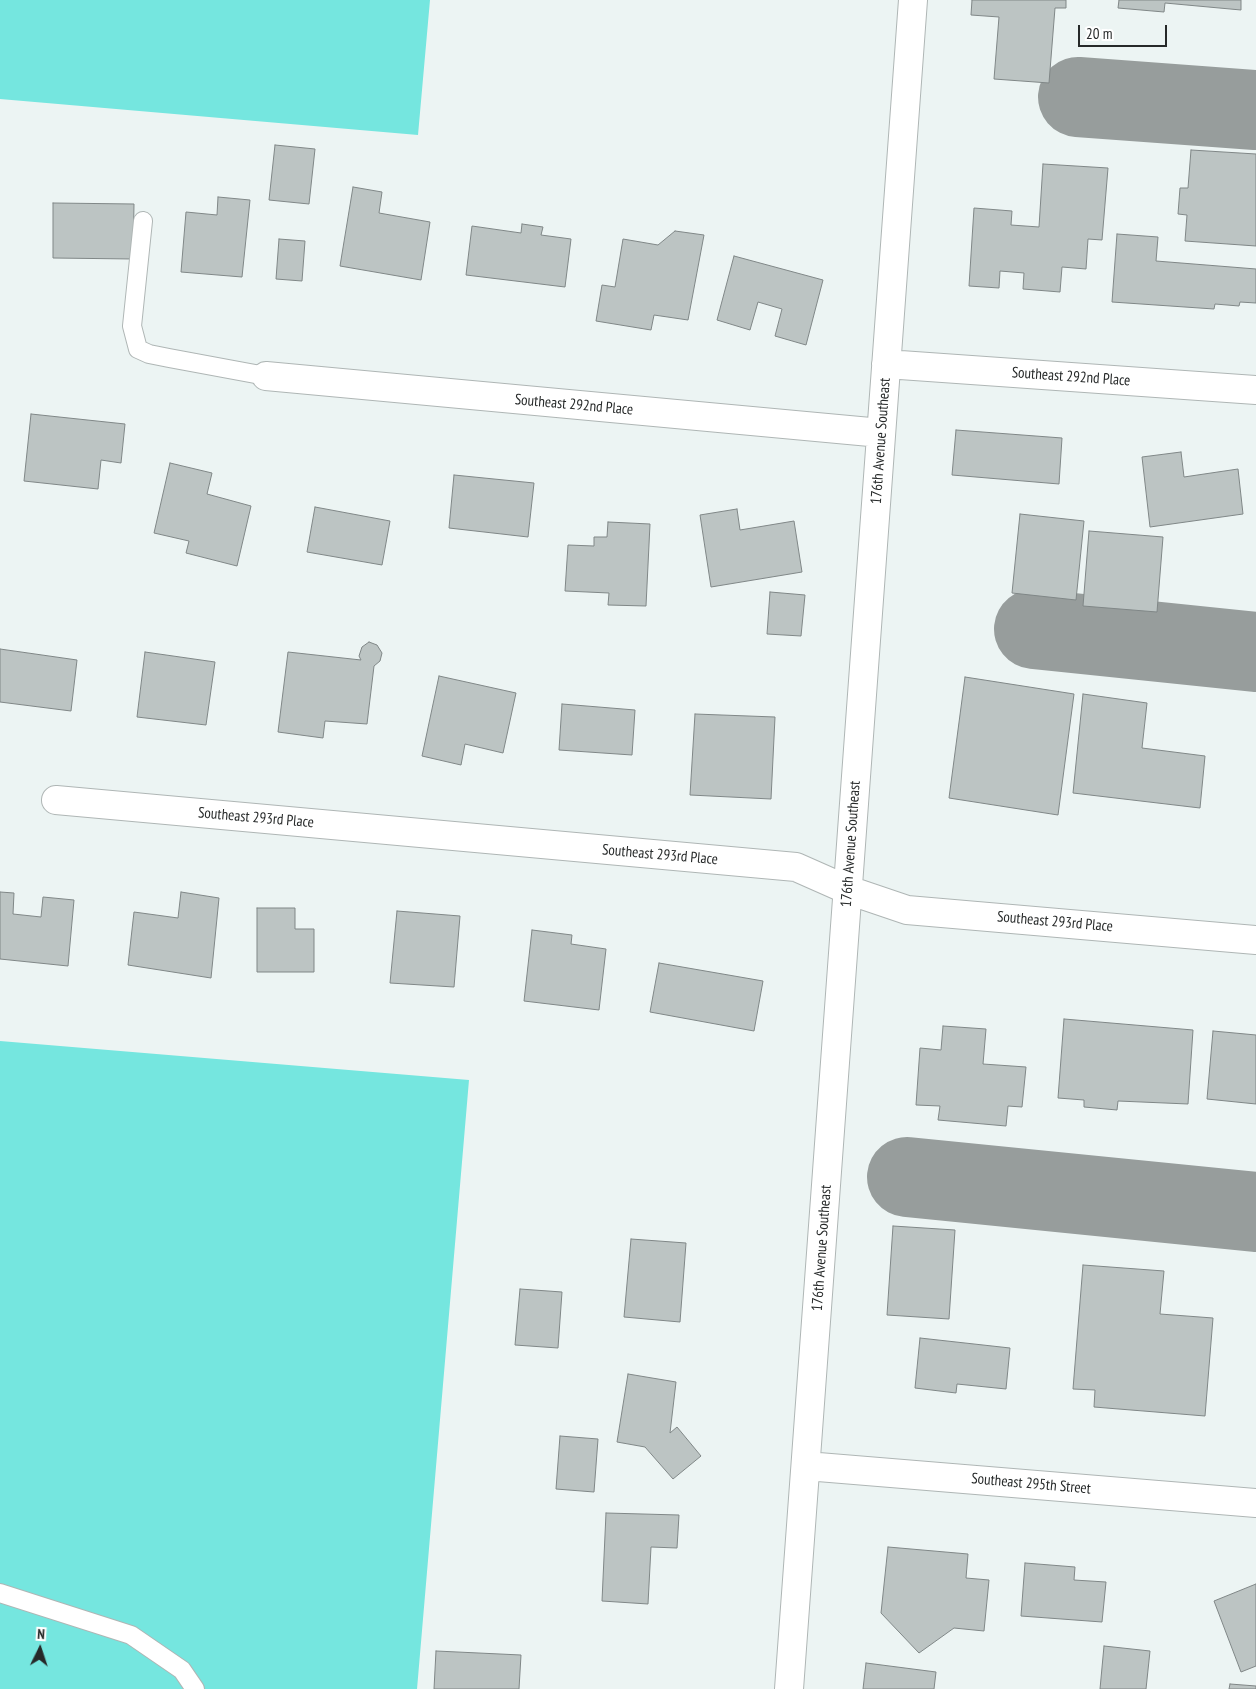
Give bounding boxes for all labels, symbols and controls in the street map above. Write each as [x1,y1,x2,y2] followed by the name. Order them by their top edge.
[1081,15,1170,47] scale bar
[1086,24,1112,43] text: 20 m
[1011,364,1131,390] street label: Southeast 292nd Place
[868,377,894,505] street label: 176th Avenue Southeast
[514,391,634,419] street label: Southeast 292nd Place
[838,780,864,908] street label: 176th Avenue Southeast
[197,804,315,832] street label: Southeast 293rd Place
[601,841,719,869] street label: Southeast 293rd Place
[996,908,1114,936] street label: Southeast 293rd Place
[809,1184,835,1312] street label: 176th Avenue Southeast
[970,1470,1092,1498] street label: Southeast 295th Street
[15,1624,65,1674] north arrow
[37,1625,45,1643] text: N

